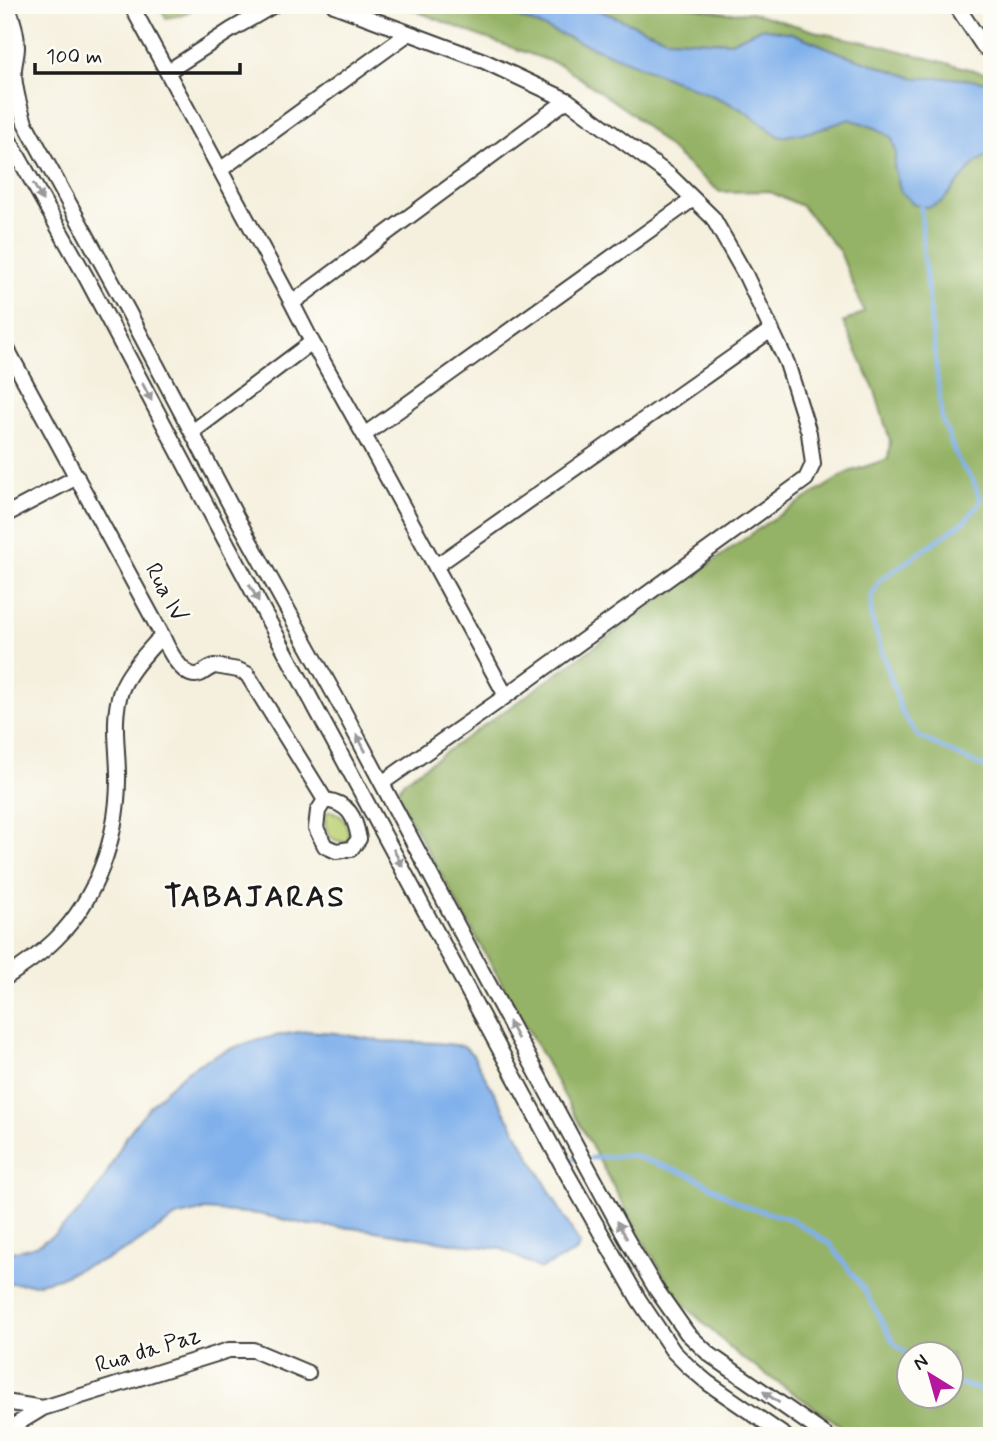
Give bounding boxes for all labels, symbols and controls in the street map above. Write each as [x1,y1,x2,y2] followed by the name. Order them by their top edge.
[35,32,240,76] scale bar
[46,43,102,71] text: 100 m
[32,183,44,202] one-way arrow
[141,382,153,402] one-way arrow
[137,558,193,628] street label: Rua IV
[249,583,260,603] one-way arrow
[355,733,366,753] one-way arrow
[391,848,403,868] one-way arrow
[164,878,346,917] district label: TABAJARAS
[508,1020,519,1040] one-way arrow
[616,1220,628,1240] one-way arrow
[92,1321,204,1381] street label: Rua da Paz
[895,1340,965,1410] north arrow
[908,1349,933,1376] text: N
[762,1390,780,1404] one-way arrow

